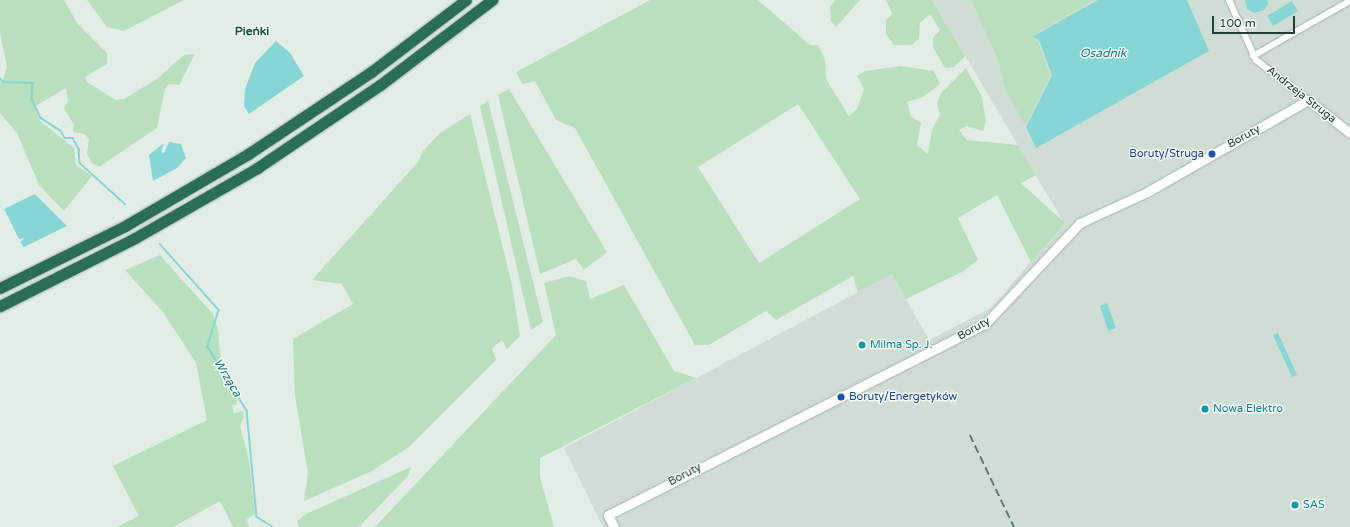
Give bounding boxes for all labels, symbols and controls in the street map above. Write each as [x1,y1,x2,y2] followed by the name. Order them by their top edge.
[1214,8,1297,34] scale bar
[1219,16,1256,30] text: 100 m
[235,25,269,39] district label: Pieńki
[1080,47,1126,61] water label: Osadnik
[1264,64,1338,126] street label: Andrzeja Struga
[1225,123,1263,151] street label: Boruty
[1129,147,1204,161] place label: Boruty/Struga
[1207,149,1217,159] marker: Boruty/Struga
[955,315,993,343] street label: Boruty
[870,338,932,352] place label: Milma Sp. J.
[857,340,867,350] marker: Milma Sp. J.
[210,356,244,400] water label: Wrząca
[849,390,957,404] place label: Boruty/Energetyków
[836,392,846,402] marker: Boruty/Energetyków
[1213,402,1283,416] place label: Nowa Elektro
[1200,404,1210,414] marker: Nowa Elektro
[666,461,704,489] street label: Boruty
[1303,498,1325,512] place label: SAS
[1290,500,1300,510] marker: SAS

